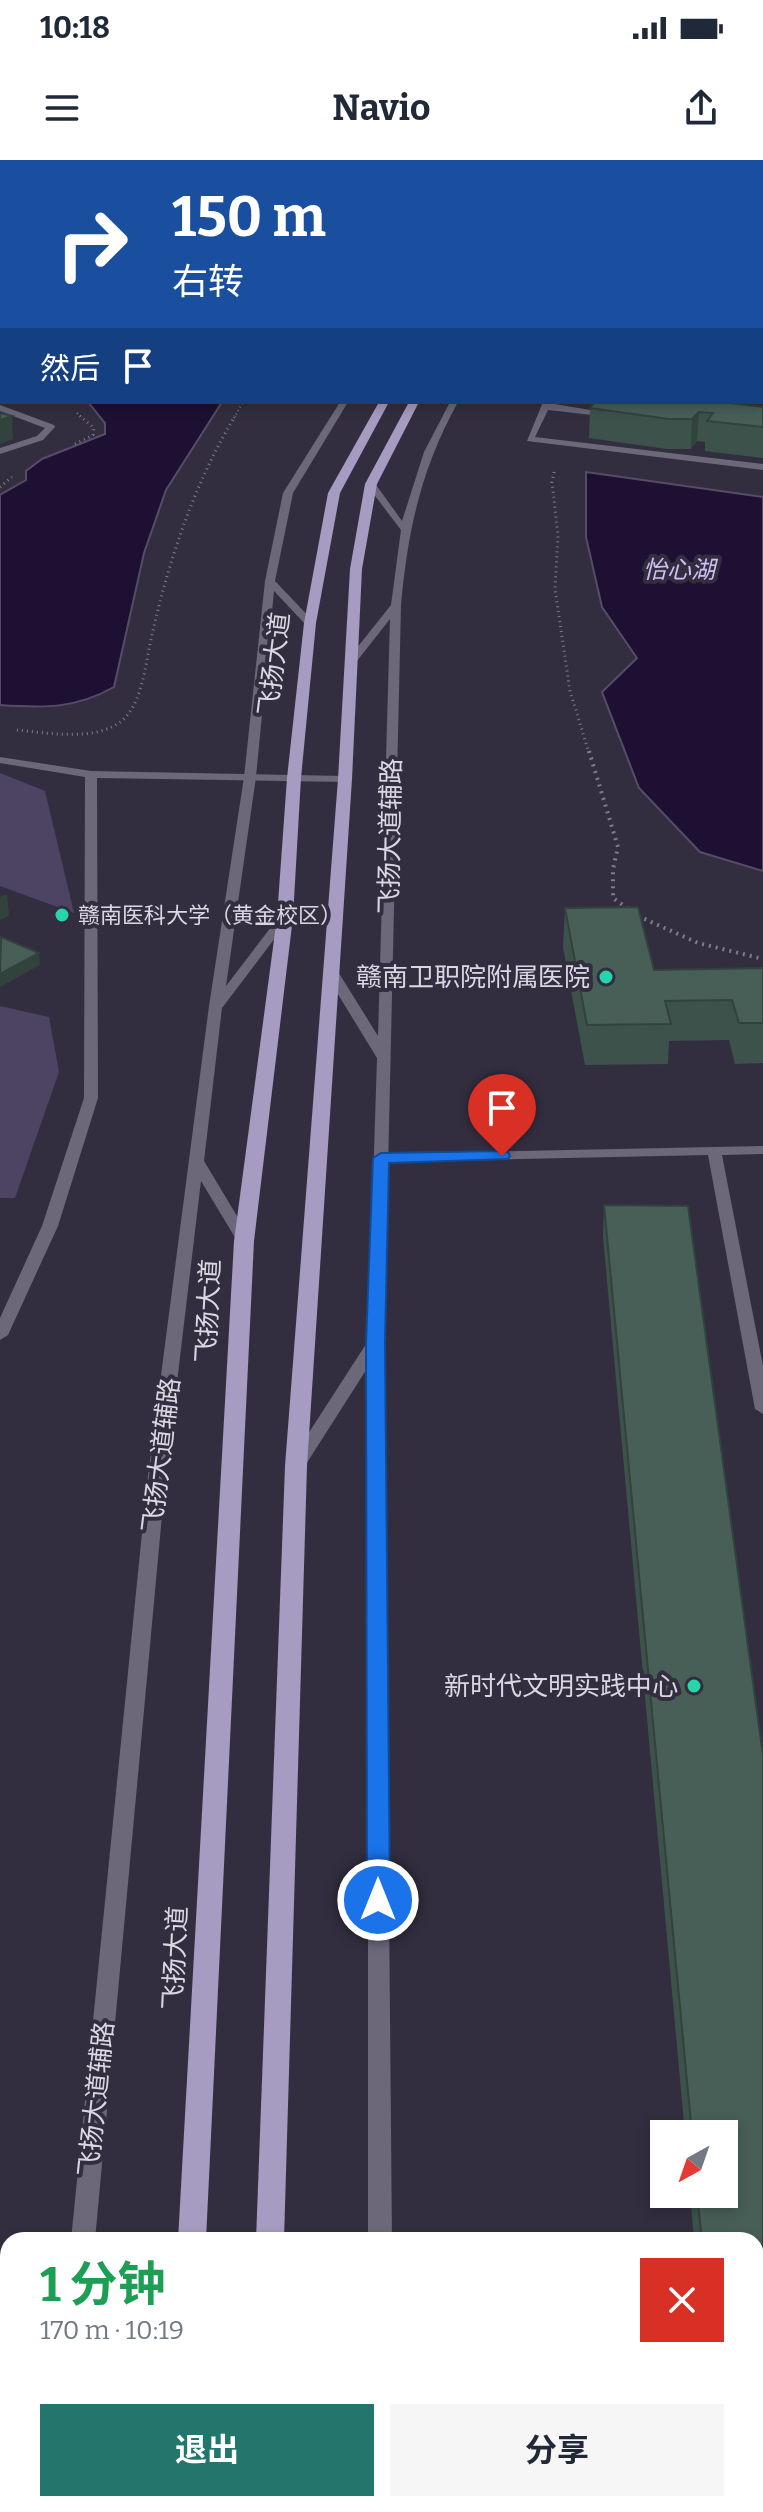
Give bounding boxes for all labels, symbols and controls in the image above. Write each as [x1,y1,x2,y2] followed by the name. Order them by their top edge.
[40,10,110,46] text: 10:18
[40,86,84,130] icon: menu
[332,86,431,130] text: Navio
[679,86,723,130] icon: share
[172,184,326,251] text: 150 m
[40,192,144,296] icon: right
[172,260,244,304] text: 右转
[116,344,160,388] icon: arrive
[40,351,100,387] text: 然后
[643,556,719,584] water label: 怡心湖
[253,611,296,718] street label: 飞扬大道
[374,758,407,914] street label: 飞扬大道辅路
[78,902,342,929] place label: 赣南医科大学（黄金校区）
[53,906,71,924] marker: 赣南医科大学（黄金校区）
[356,962,590,993] place label: 赣南卫职院附属医院
[597,968,615,986] marker: 赣南卫职院附属医院
[468,1074,536,1156] pin
[480,1086,524,1130] icon: arrive
[190,1258,227,1364] street label: 飞扬大道
[137,1376,186,1534] street label: 飞扬大道辅路
[444,1671,678,1702] place label: 新时代文明实践中心
[685,1677,703,1695] marker: 新时代文明实践中心
[336,1858,420,1942] position arrow
[157,1905,194,2011] street label: 飞扬大道
[73,2020,120,2178] street label: 飞扬大道辅路
[650,2120,738,2208] north arrow
[650,2120,738,2208] map controls
[40,2256,165,2314] text: 1 分钟
[640,2258,724,2342] button: close
[40,2315,184,2346] text: 170 m · 10:19
[40,2404,374,2496] button: 退出
[390,2404,724,2496] button: 分享

